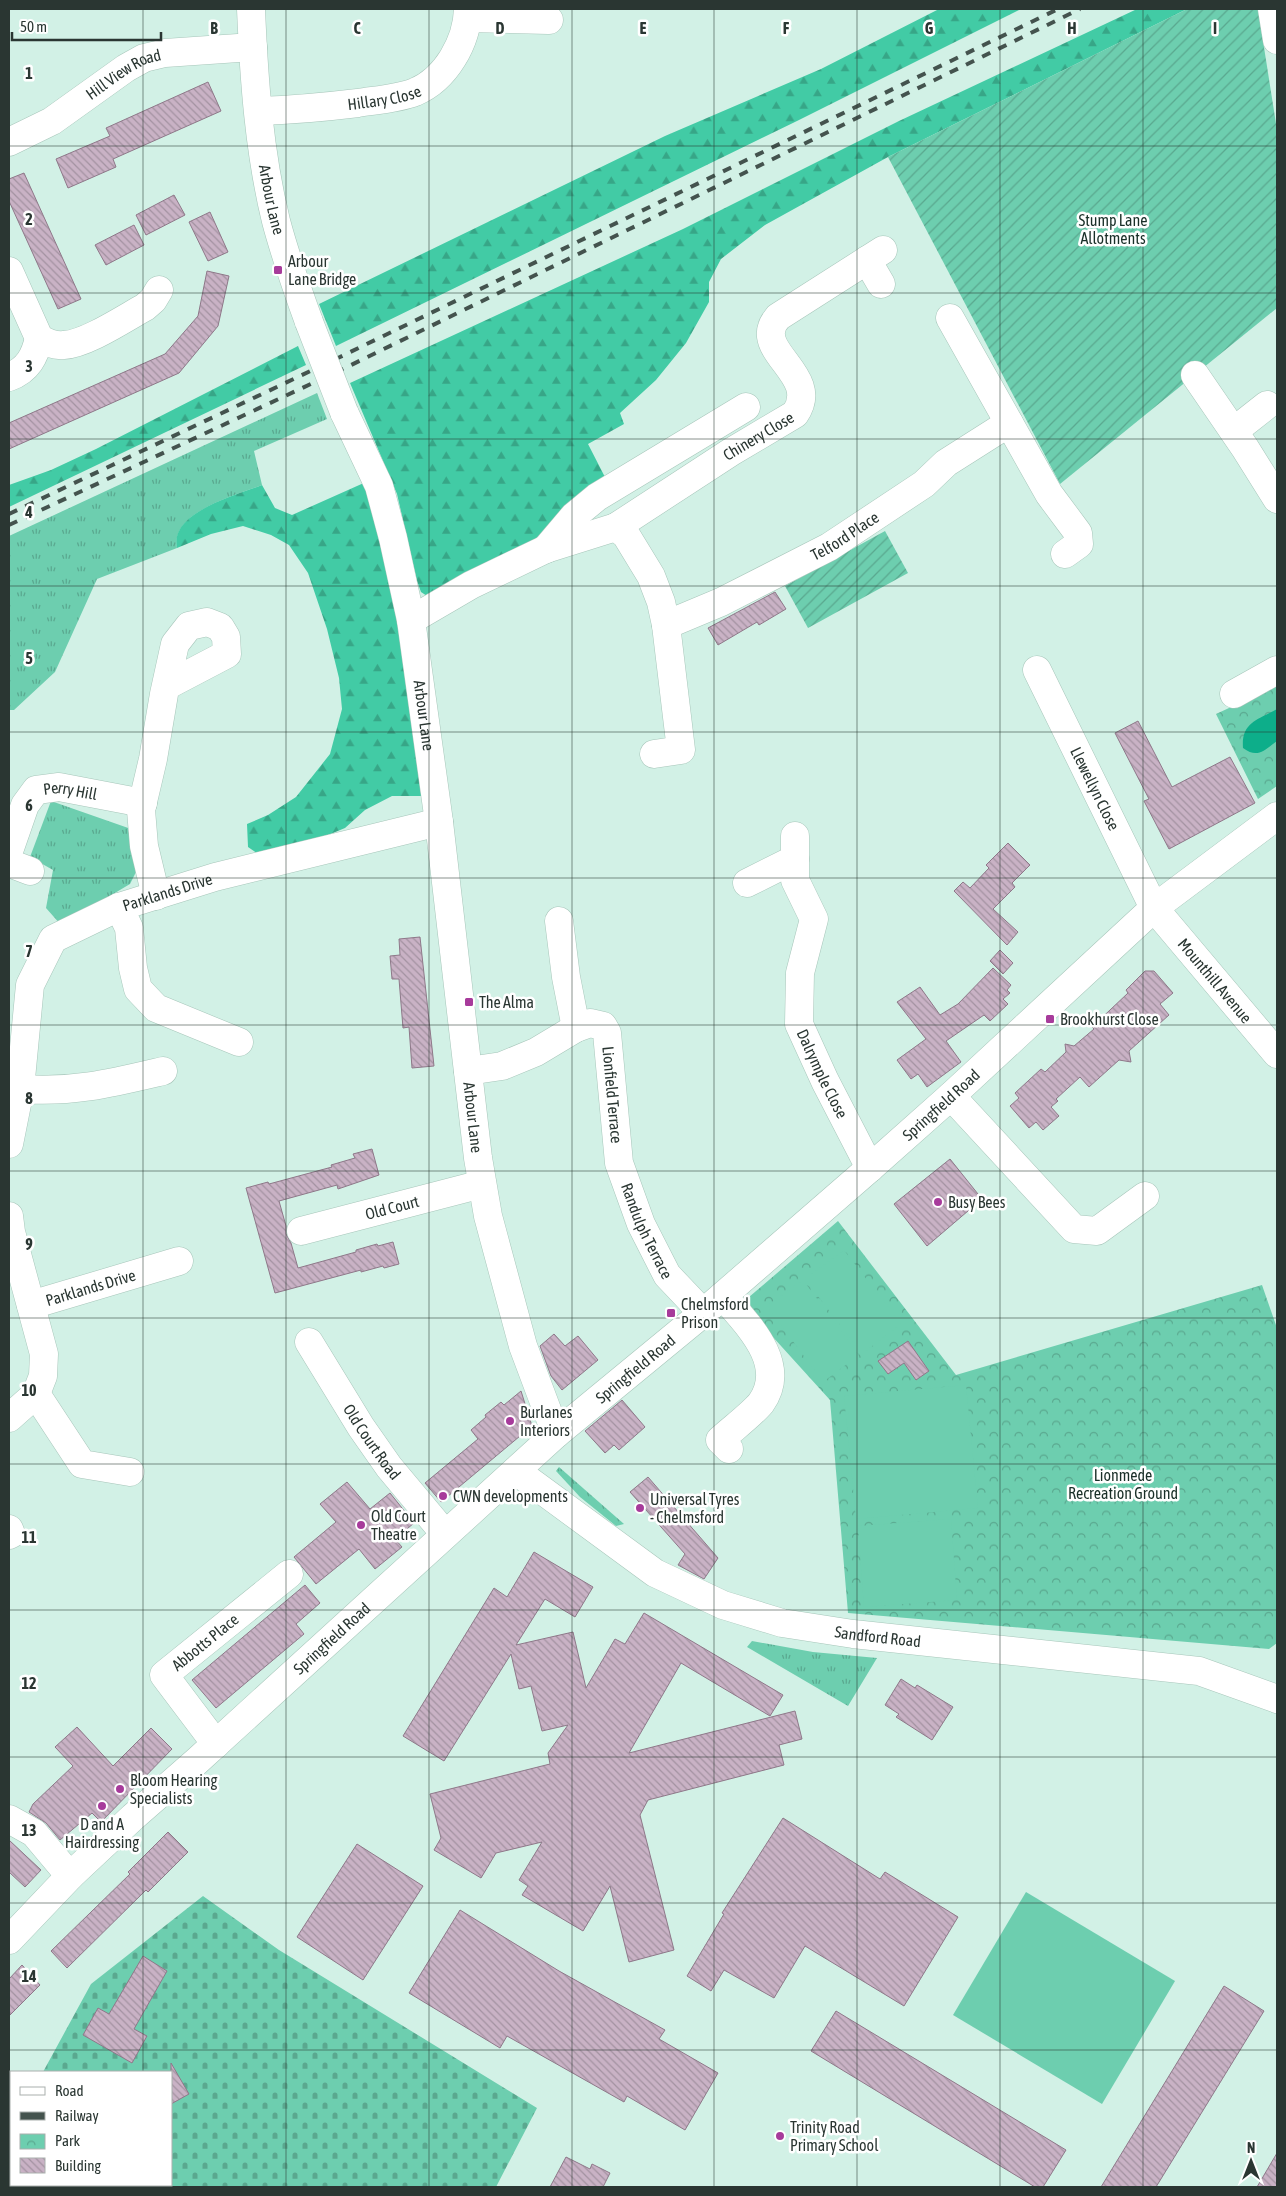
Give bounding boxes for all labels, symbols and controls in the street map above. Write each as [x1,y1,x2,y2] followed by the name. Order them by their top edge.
[12,10,161,42] scale bar
[20,18,47,35] text: 50 m
[210,19,218,37] text: B
[353,19,361,37] text: C
[496,19,505,37] text: D
[640,19,647,37] text: E
[783,19,790,37] text: F
[925,19,934,37] text: G
[1067,19,1077,37] text: H
[1213,19,1217,37] text: I
[82,45,163,103] street label: Hill View Road
[25,64,33,82] text: 1
[347,82,424,113] street label: Hillary Close
[256,163,288,237] street label: Arbour Lane
[25,210,33,228] text: 2
[1078,211,1148,247] park label: Stump Lane Allotments
[288,252,356,289] place label: Arbour Lane Bridge
[272,264,284,276] marker: Arbour Lane Bridge
[25,357,33,375] text: 3
[720,408,797,464] street label: Chinery Close
[24,503,33,521] text: 4
[808,508,882,564] street label: Telford Place
[25,649,33,667] text: 5
[410,679,438,752] street label: Arbour Lane
[1067,744,1123,833] street label: Llewellyn Close
[42,778,100,803] street label: Perry Hill
[25,796,33,814] text: 6
[120,869,214,914] street label: Parklands Drive
[1174,935,1256,1026] street label: Mounthill Avenue
[25,942,33,960] text: 7
[479,993,534,1011] place label: The Alma
[463,996,475,1008] marker: The Alma
[1060,1010,1159,1028] place label: Brookhurst Close
[1044,1013,1056,1025] marker: Brookhurst Close
[794,1026,852,1121] street label: Dalrymple Close
[599,1045,626,1144] street label: Lionfield Terrace
[899,1065,983,1144] street label: Springfield Road
[460,1081,486,1154] street label: Arbour Lane
[25,1089,33,1107] text: 8
[618,1180,676,1282] street label: Randulph Terrace
[363,1192,421,1223] street label: Old Court
[948,1193,1006,1212] place label: Busy Bees
[932,1196,944,1208] marker: Busy Bees
[25,1235,33,1253] text: 9
[43,1265,137,1309] street label: Parklands Drive
[681,1295,749,1331] place label: Chelmsford Prison
[665,1307,677,1319] marker: Chelmsford Prison
[592,1331,679,1407] street label: Springfield Road
[21,1381,37,1399] text: 10
[340,1401,404,1483] street label: Old Court Road
[520,1403,573,1439] place label: Burlanes Interiors
[504,1415,516,1427] marker: Burlanes Interiors
[1068,1466,1178,1502] park label: Lionmede Recreation Ground
[453,1487,568,1506] place label: CWN developments
[437,1490,449,1502] marker: CWN developments
[650,1490,740,1526] place label: Universal Tyres - Chelmsford
[634,1502,646,1514] marker: Universal Tyres - Chelmsford
[371,1507,426,1543] place label: Old Court Theatre
[355,1519,367,1531] marker: Old Court Theatre
[21,1528,37,1546] text: 11
[290,1599,374,1678] street label: Springfield Road
[168,1610,242,1674] street label: Abbotts Place
[833,1622,922,1650] street label: Sandford Road
[21,1674,37,1692] text: 12
[130,1771,218,1808] place label: Bloom Hearing Specialists
[114,1783,126,1795] marker: Bloom Hearing Specialists
[96,1800,108,1812] marker: D and A Hairdressing
[65,1815,139,1852] place label: D and A Hairdressing
[21,1821,37,1839] text: 13
[21,1967,37,1985] text: 14
[10,2071,172,2186] legend
[55,2082,84,2099] text: Road
[55,2107,99,2124] text: Railway
[790,2118,879,2155] place label: Trinity Road Primary School
[774,2130,786,2142] marker: Trinity Road Primary School
[55,2132,80,2149] text: Park
[1226,2136,1276,2186] north arrow
[1247,2140,1255,2156] text: N
[55,2157,101,2174] text: Building

